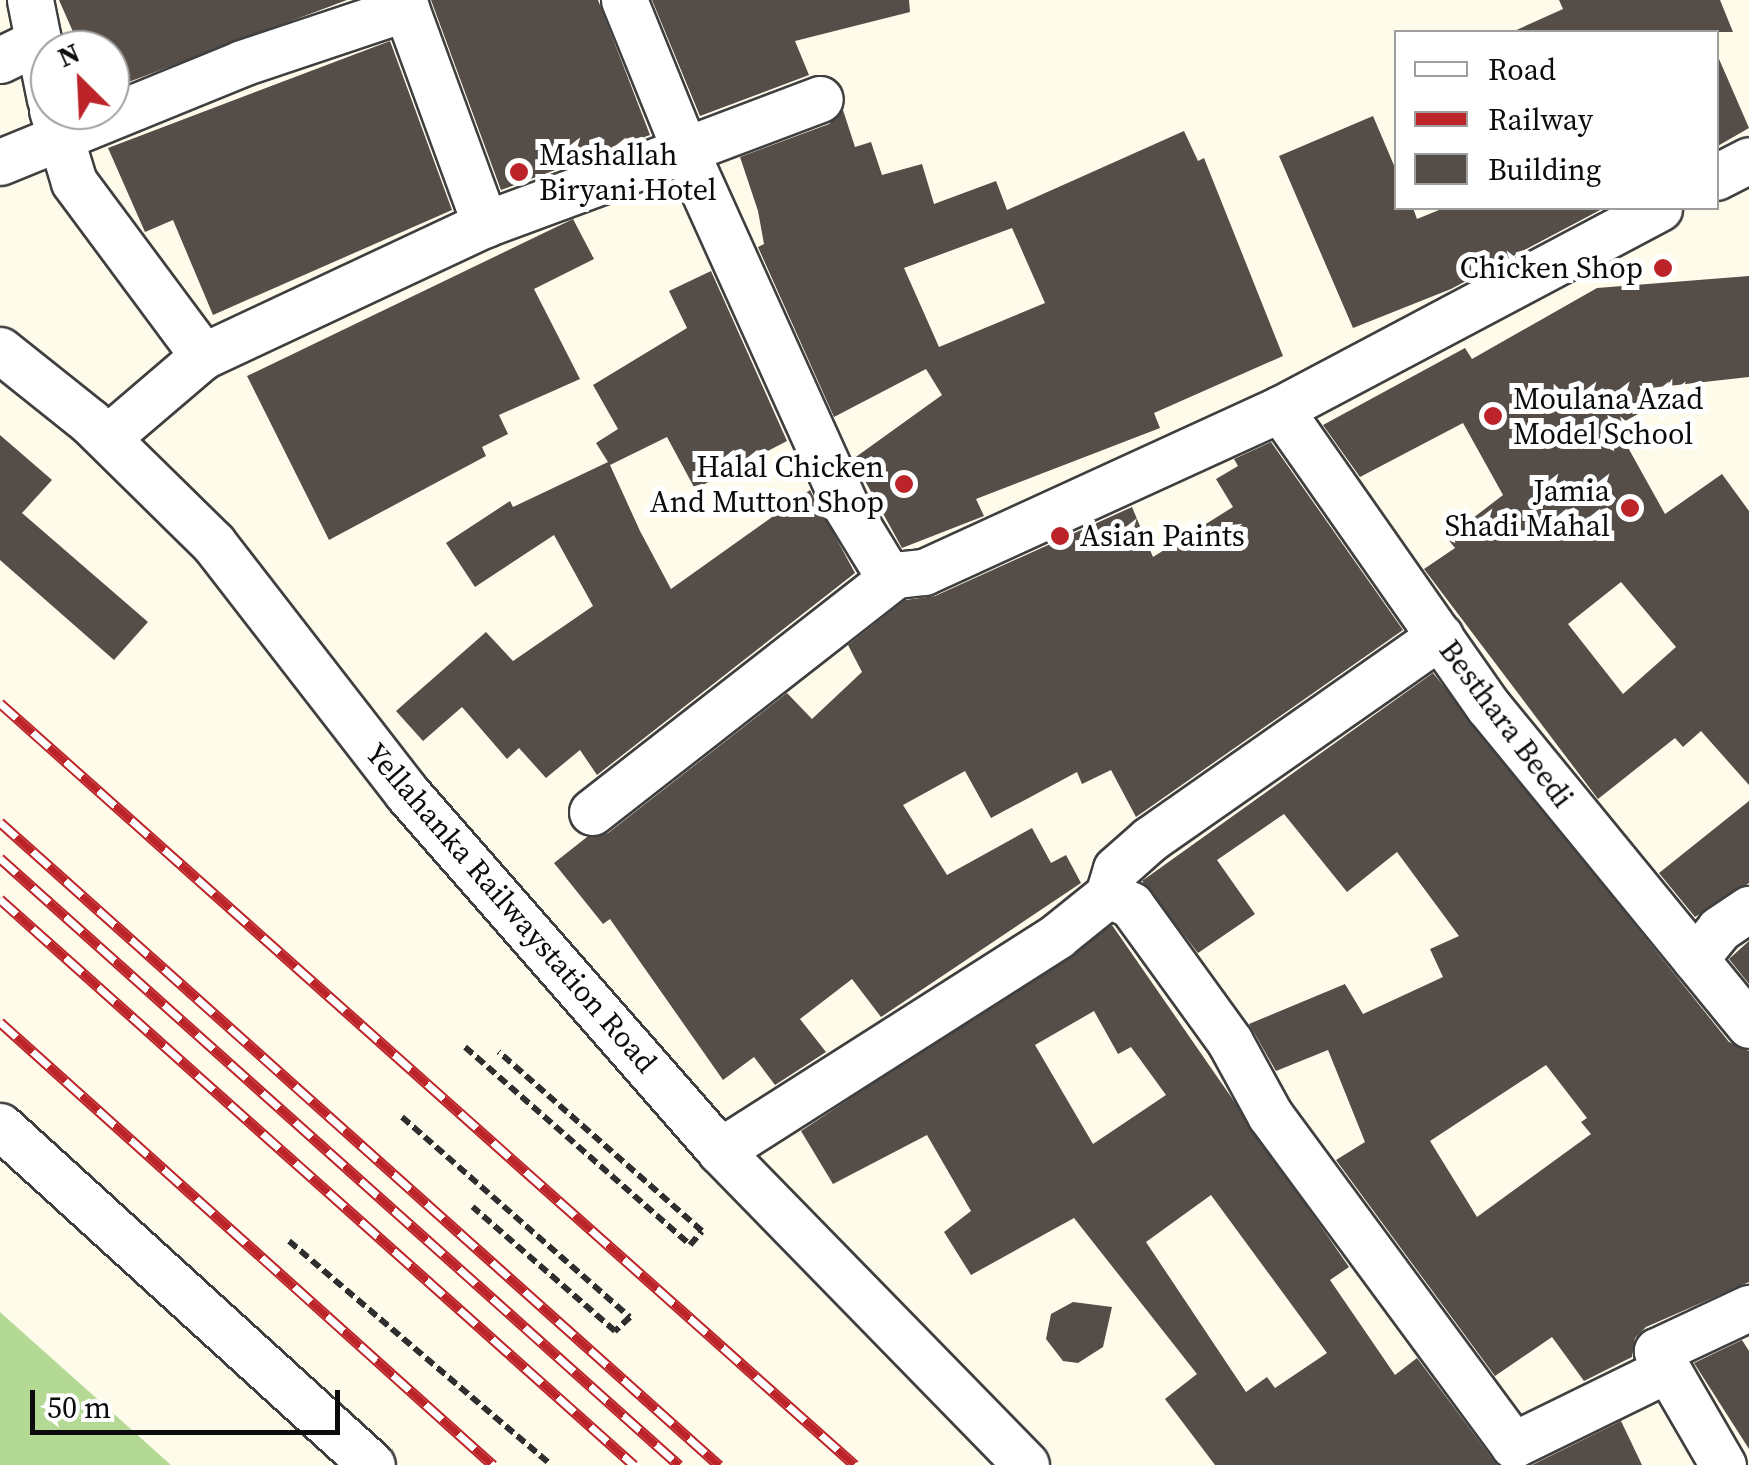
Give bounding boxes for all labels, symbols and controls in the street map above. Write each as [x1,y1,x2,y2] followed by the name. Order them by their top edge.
[30,30,130,130] north arrow
[1394,30,1719,210] legend
[52,33,86,76] text: N
[1488,49,1556,90] text: Road
[1488,99,1593,140] text: Railway
[539,137,717,208] place label: Mashallah Biryani Hotel
[1488,149,1601,190] text: Building
[508,161,530,183] marker: Mashallah Biryani Hotel
[1460,250,1643,286] place label: Chicken Shop
[1652,257,1674,279] marker: Chicken Shop
[1513,381,1703,452] place label: Moulana Azad Model School
[1482,405,1504,427] marker: Moulana Azad Model School
[650,449,884,520] place label: Halal Chicken And Mutton Shop
[893,473,915,495] marker: Halal Chicken And Mutton Shop
[1445,473,1610,544] place label: Jamia Shadi Mahal
[1619,497,1641,519] marker: Jamia Shadi Mahal
[1080,518,1245,554] place label: Asian Paints
[1049,525,1071,547] marker: Asian Paints
[1431,633,1581,815] street label: Besthara Beedi
[358,736,664,1080] street label: Yellahanka Railwaystation Road
[35,1370,345,1432] scale bar
[47,1387,111,1428] text: 50 m

